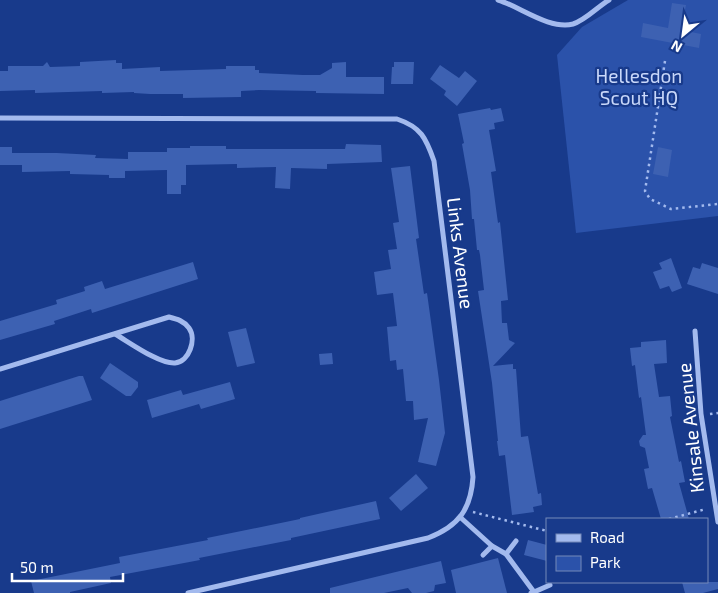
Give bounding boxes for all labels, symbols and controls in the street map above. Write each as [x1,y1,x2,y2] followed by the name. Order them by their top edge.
[658,10,708,60] north arrow
[668,37,685,57] text: N
[596,64,682,109] park label: Hellesdon Scout HQ
[443,196,479,310] street label: Links Avenue
[672,362,708,494] street label: Kinsale Avenue
[546,518,708,583] legend
[590,528,625,546] text: Road
[12,550,124,582] scale bar
[590,553,621,571] text: Park
[20,558,54,576] text: 50 m

